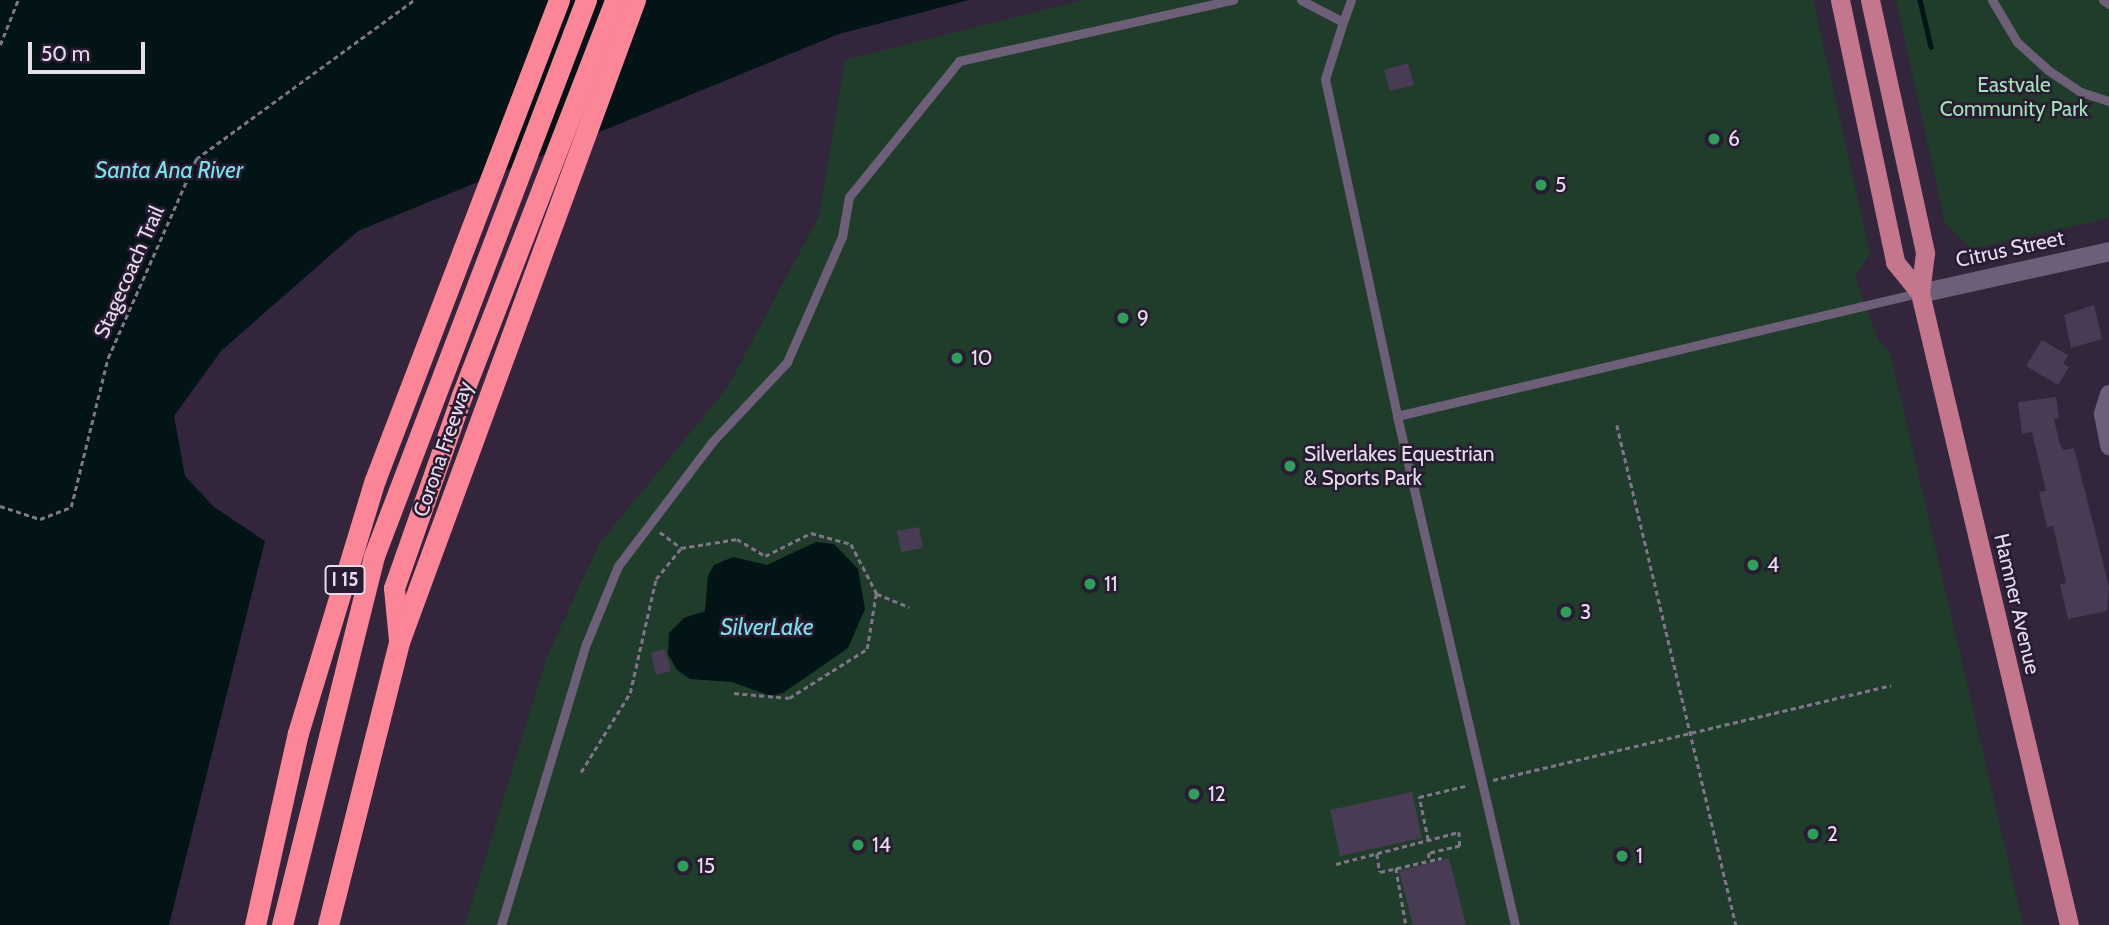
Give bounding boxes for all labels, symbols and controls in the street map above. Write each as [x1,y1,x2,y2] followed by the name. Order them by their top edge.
[32,28,149,72] scale bar
[41,41,90,66] text: 50 m
[1940,72,2088,122] park label: Eastvale Community Park
[1728,126,1740,152] place label: 6
[1706,131,1722,147] marker: 6
[95,156,243,184] water label: Santa Ana River
[1555,172,1566,198] place label: 5
[1533,177,1549,193] marker: 5
[89,202,169,342] street label: Stagecoach Trail
[1954,225,2066,273] street label: Citrus Street
[1137,305,1149,331] place label: 9
[1115,310,1131,326] marker: 9
[971,345,993,371] place label: 10
[949,350,965,366] marker: 10
[408,378,478,520] street label: Corona Freeway
[1304,441,1495,491] place label: Silverlakes Equestrian & Sports Park
[1282,458,1298,474] marker: Silverlakes Equestrian & Sports Park
[1989,531,2045,677] street label: Hamner Avenue
[1767,552,1779,578] place label: 4
[1745,557,1761,573] marker: 4
[324,565,366,596] road number: I 15
[1104,571,1118,597] place label: 11
[1082,576,1098,592] marker: 11
[1580,599,1591,625] place label: 3
[1558,604,1574,620] marker: 3
[720,613,814,641] water label: SilverLake
[1208,781,1226,807] place label: 12
[1186,786,1202,802] marker: 12
[1827,821,1838,847] place label: 2
[1805,826,1821,842] marker: 2
[872,832,891,858] place label: 14
[850,837,866,853] marker: 14
[1636,843,1643,869] place label: 1
[1614,848,1630,864] marker: 1
[697,853,715,879] place label: 15
[675,858,691,874] marker: 15

